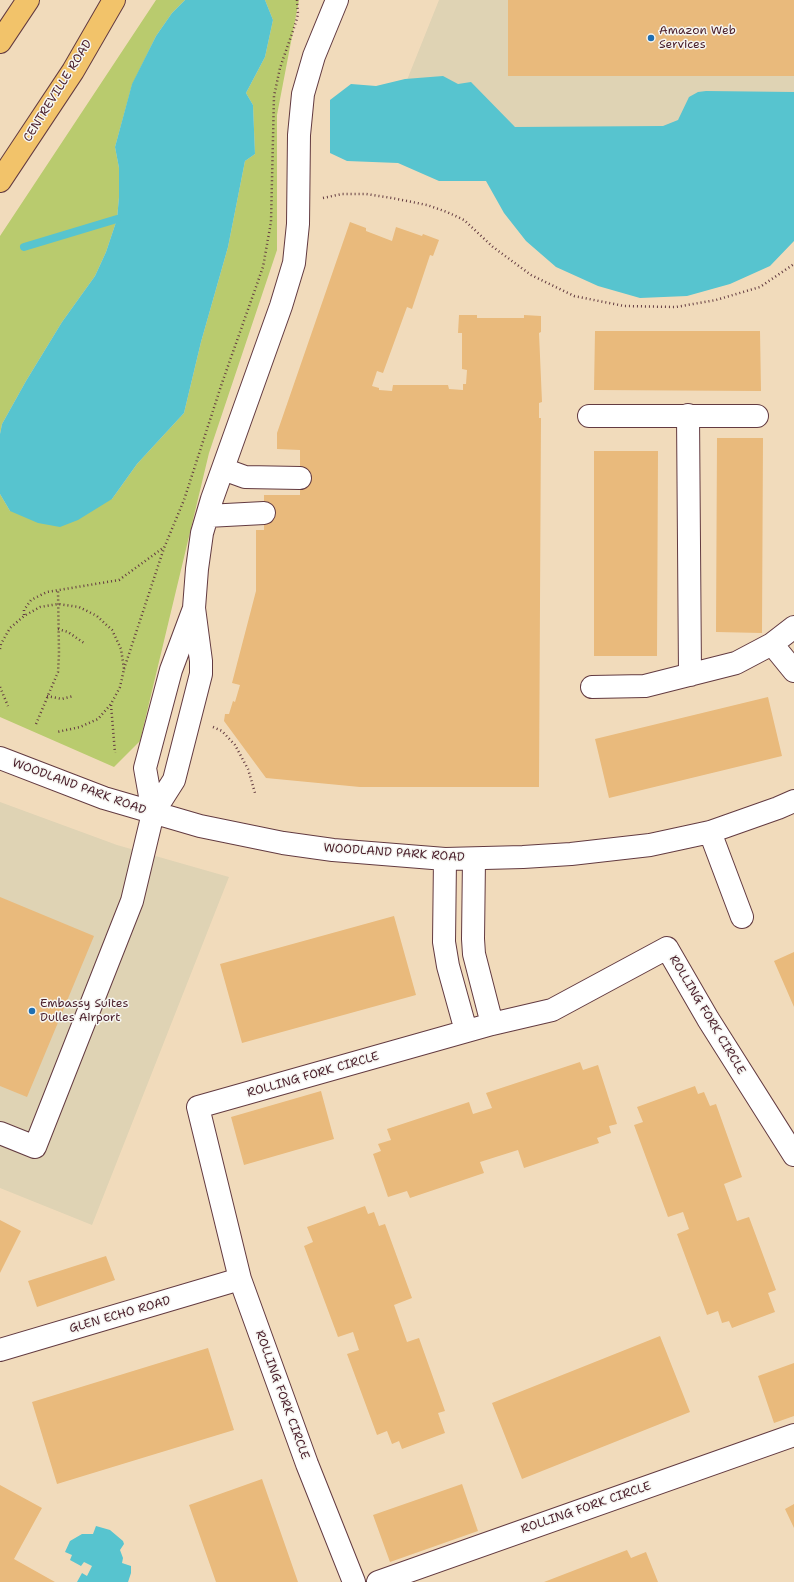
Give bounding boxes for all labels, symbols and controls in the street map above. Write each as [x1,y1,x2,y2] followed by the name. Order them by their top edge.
[659,24,736,52] place label: Amazon Web Services
[646,33,656,43] marker: Amazon Web Services
[21,37,95,145] street label: CENTREVILLE ROAD
[10,756,148,818] street label: WOODLAND PARK ROAD
[323,841,465,865] street label: WOODLAND PARK ROAD
[666,953,748,1077] street label: ROLLING FORK CIRCLE
[40,997,128,1025] place label: Embassy Suites Dulles Airport
[27,1006,37,1016] marker: Embassy Suites Dulles Airport
[245,1049,381,1101] street label: ROLLING FORK CIRCLE
[68,1294,172,1336] street label: GLEN ECHO ROAD
[252,1328,312,1462] street label: ROLLING FORK CIRCLE
[519,1479,653,1537] street label: ROLLING FORK CIRCLE

